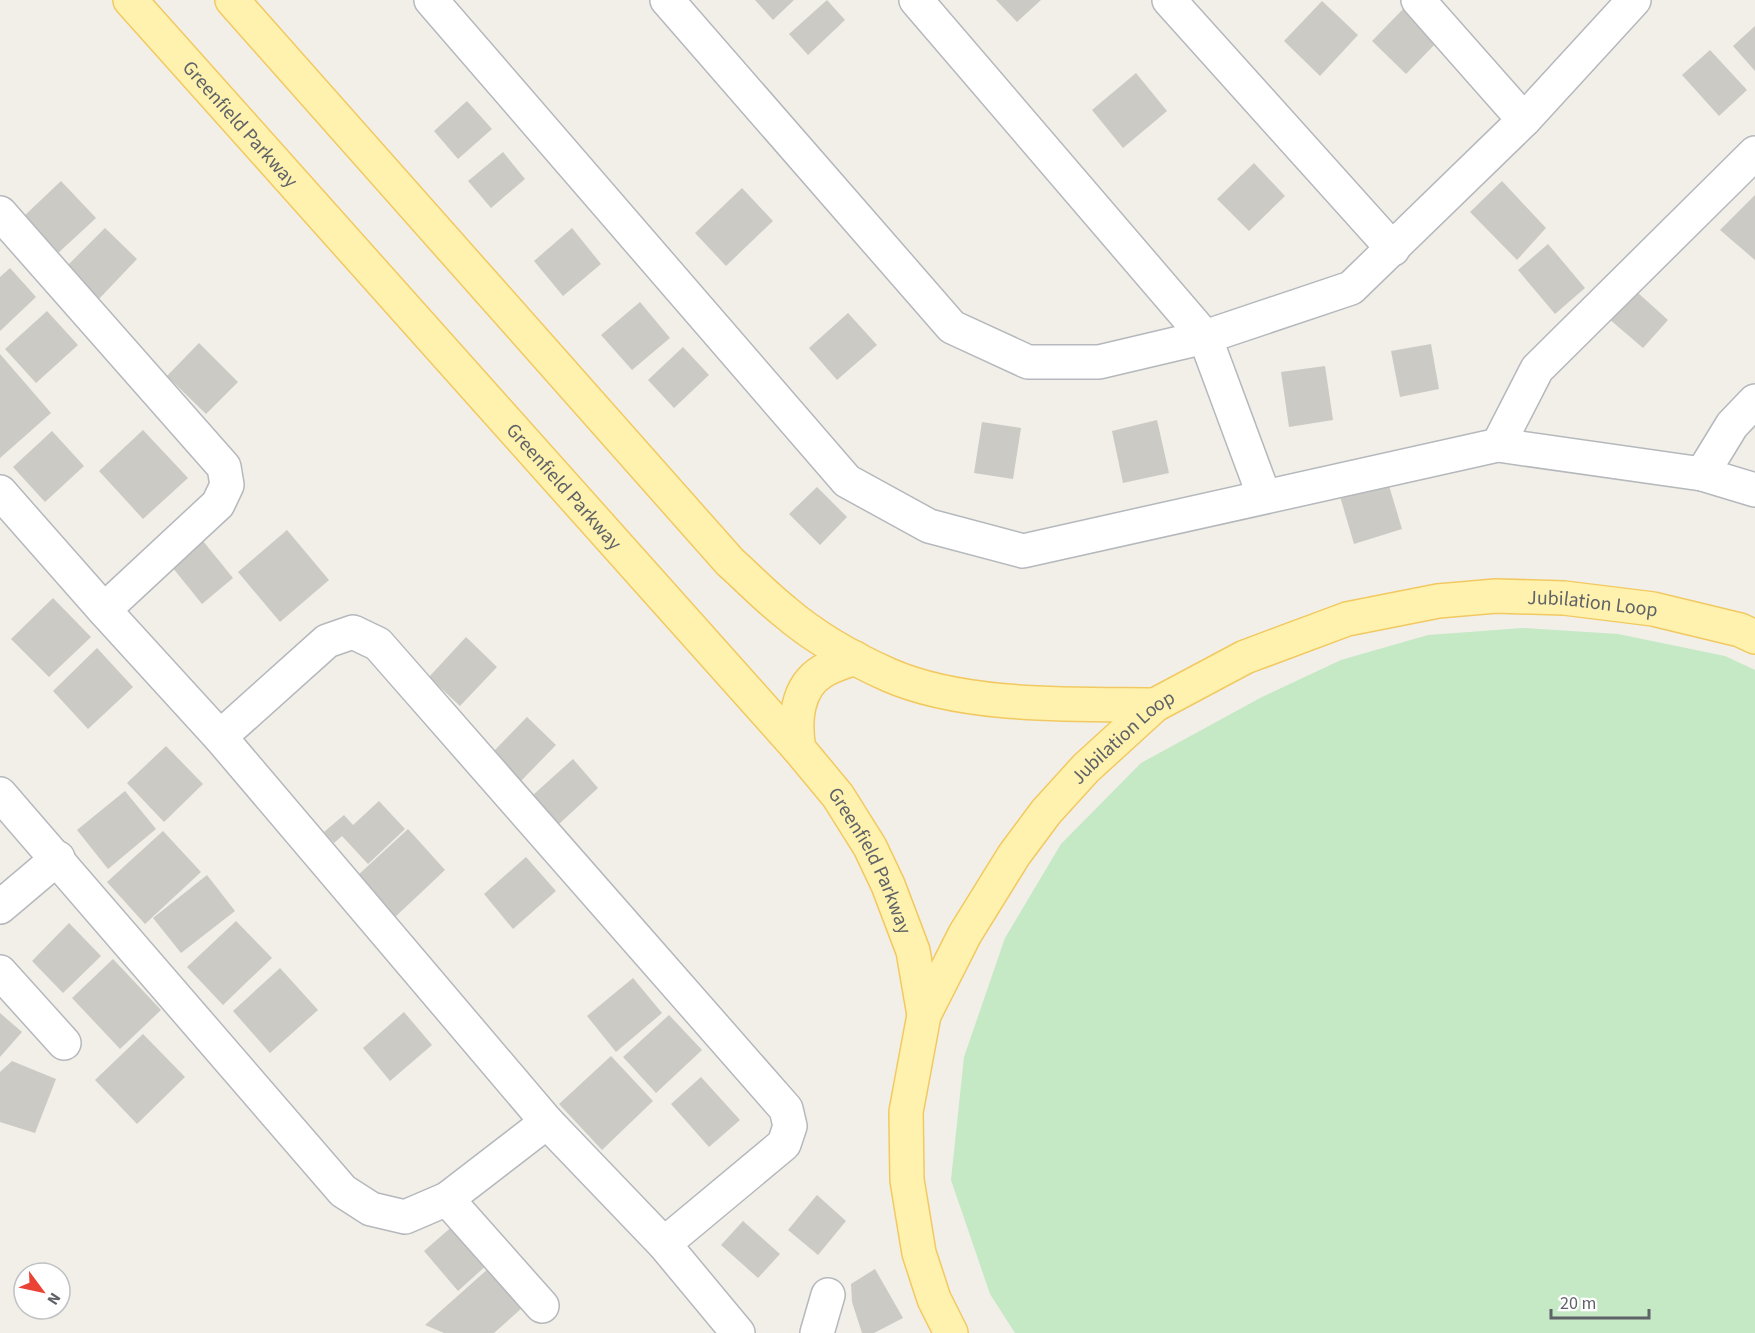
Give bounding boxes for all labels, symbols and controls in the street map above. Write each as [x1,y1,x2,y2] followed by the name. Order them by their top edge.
[175,55,305,195] street label: Greenfield Parkway
[499,417,628,557] street label: Greenfield Parkway
[1527,584,1659,624] street label: Jubilation Loop
[1065,684,1180,791] street label: Jubilation Loop
[821,781,919,939] street label: Greenfield Parkway
[12,1261,72,1321] north arrow
[1551,1282,1648,1320] scale bar
[42,1288,66,1309] text: N
[1560,1291,1596,1316] text: 20 m

